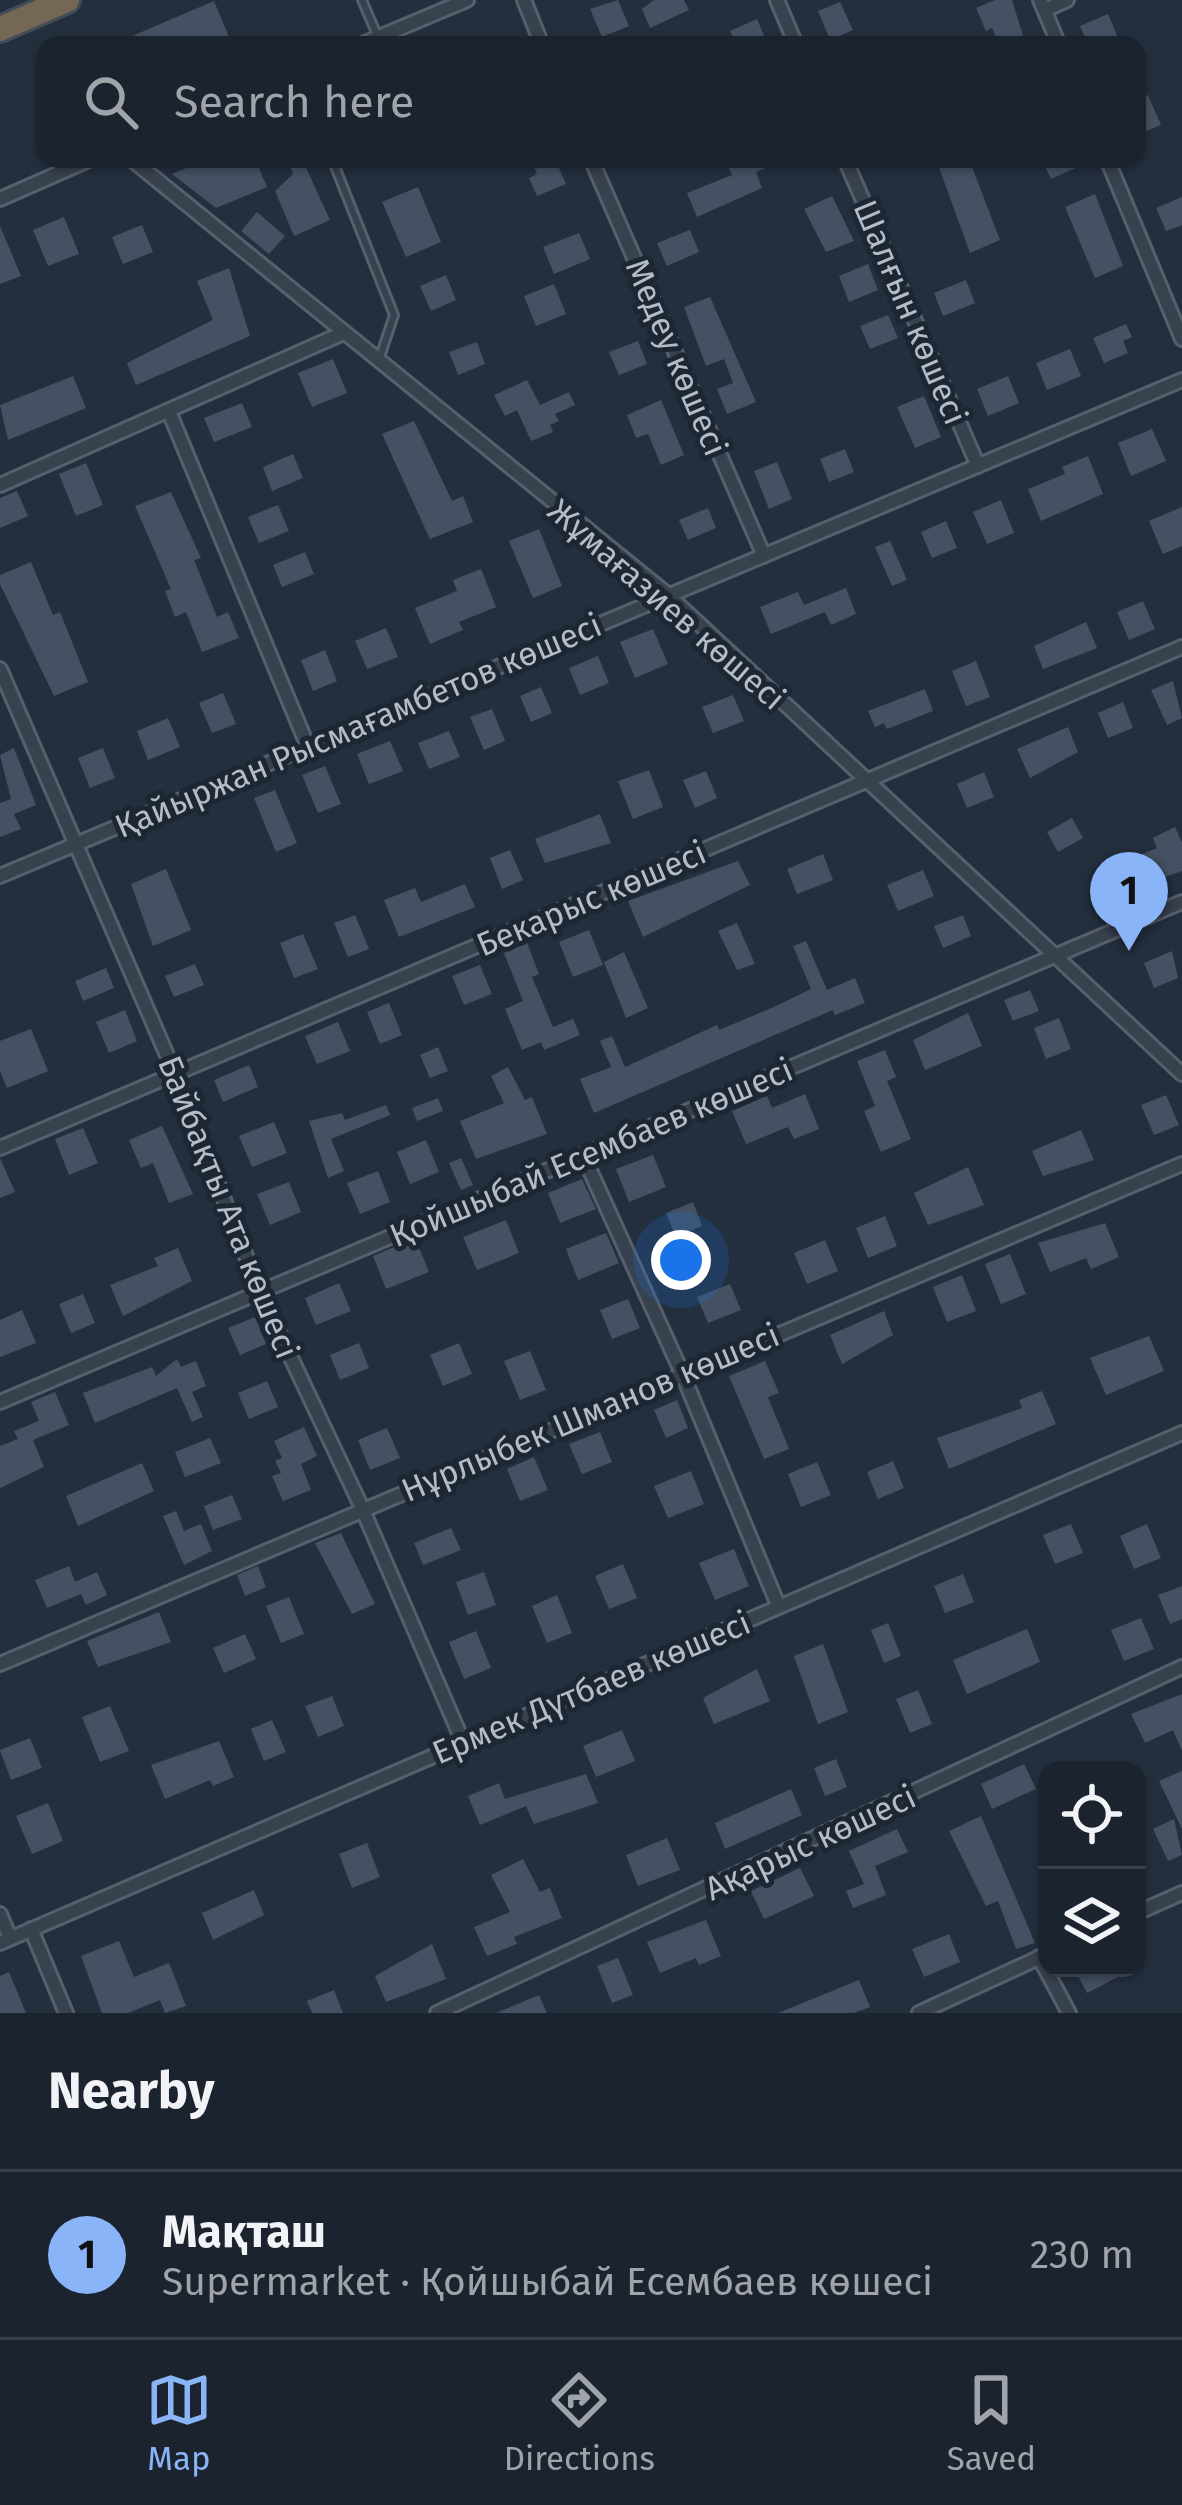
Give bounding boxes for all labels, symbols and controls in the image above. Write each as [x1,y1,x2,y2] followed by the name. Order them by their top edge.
[36,36,1146,168] search box
[78,69,144,135] icon: search
[174,75,414,129] text: Search here
[845,194,975,431] street label: Шалғын көшесі
[617,253,736,462] street label: Медеу көшесі
[540,491,793,719] street label: Жұмағазиев көшесі
[109,605,608,847] street label: Қайыржан Рысмағамбетов көшесі
[471,833,712,965] street label: Бекарыс көшесі
[1090,852,1168,951] pin: 1
[149,1050,307,1365] street label: Байбақты Ата көшесі
[384,1050,799,1256] street label: Қойшыбай Есембаев көшесі
[651,1230,711,1290] your location
[396,1315,785,1511] street label: Нұрлыбек Шманов көшесі
[426,1603,756,1773] street label: Ермек Дүтбаев көшесi
[1038,1761,1146,1977] map controls
[1038,1761,1146,1869] button: locate
[699,1777,922,1909] street label: Ақарыс көшесi
[1038,1869,1146,1977] button: layers
[48,2060,214,2122] text: Nearby
[162,2205,326,2259] text: Мақташ
[78,2232,96,2278] text: 1
[1030,2232,1134,2278] text: 230 m
[162,2259,933,2305] text: Supermarket · Қойшыбай Есембаев көшесі
[146,2367,212,2479] tab: Map
[504,2367,655,2479] tab: Directions
[947,2367,1036,2479] tab: Saved

